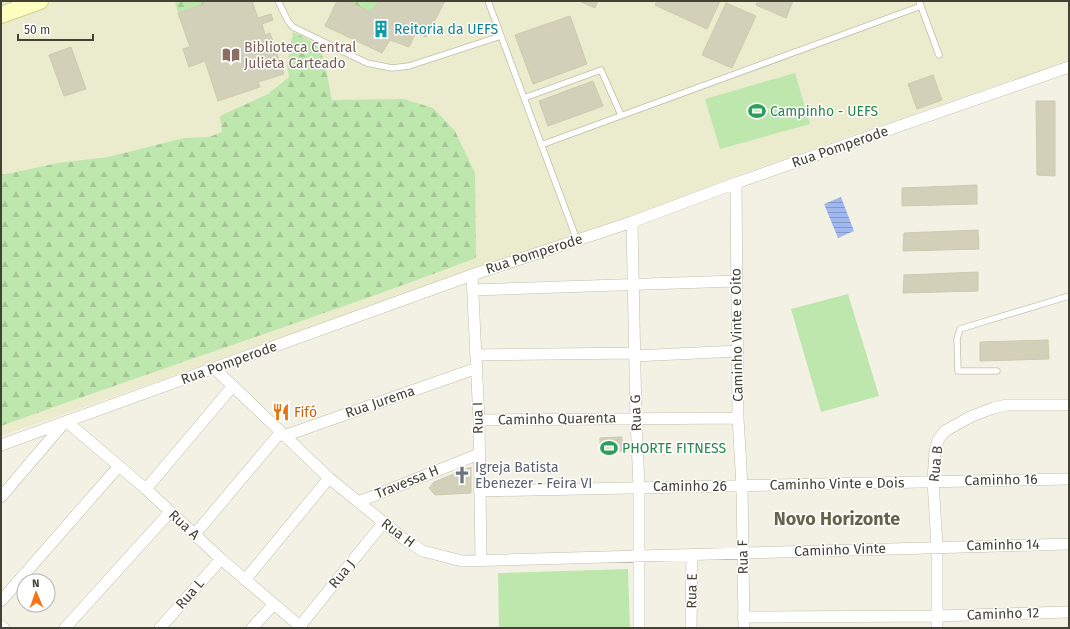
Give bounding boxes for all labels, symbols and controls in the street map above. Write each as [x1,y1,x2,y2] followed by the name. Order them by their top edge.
[18,16,93,42] scale bar
[371,19,391,39] building icon: Reitoria da UEFS
[394,21,499,38] place label: Reitoria da UEFS
[24,23,50,37] text: 50 m
[244,39,356,72] place label: Biblioteca Central Julieta Carteado
[221,45,241,65] library icon: Biblioteca Central Julieta Carteado
[747,101,767,121] sports icon: Campinho - UEFS
[770,103,879,120] place label: Campinho - UEFS
[790,123,890,171] street label: Rua Pomperode
[483,230,585,278] street label: Rua Pomperode
[727,268,747,402] street label: Caminho Vinte e Oito
[179,338,279,388] street label: Rua Pomperode
[343,382,417,422] street label: Rua Jurema
[627,394,645,432] street label: Rua G
[271,402,291,422] restaurant icon: Fifó
[469,402,487,434] street label: Rua I
[294,404,317,421] place label: Fifó
[498,409,616,429] street label: Caminho Quarenta
[599,438,619,458] sports icon: PHORTE FITNESS
[622,440,727,457] place label: PHORTE FITNESS
[926,445,946,483] street label: Rua B
[475,459,592,492] place label: Igreja Batista Ebenezer - Feira VI
[373,462,441,502] street label: Travessa H
[452,465,472,485] church icon: Igreja Batista Ebenezer - Feira VI
[964,471,1038,489] street label: Caminho 16
[770,474,905,494] street label: Caminho Vinte e Dois
[653,478,727,495] street label: Caminho 26
[165,507,203,543] street label: Rua A
[774,508,900,530] district label: Novo Horizonte
[378,515,418,551] street label: Rua H
[966,536,1040,554] street label: Caminho 14
[734,539,752,575] street label: Rua F
[794,540,886,560] street label: Caminho Vinte
[325,556,359,592] street label: Rua J
[16,573,56,613] north arrow
[683,573,701,609] street label: Rua E
[172,575,208,613] street label: Rua L
[32,577,40,590] text: N
[966,604,1040,624] street label: Caminho 12

